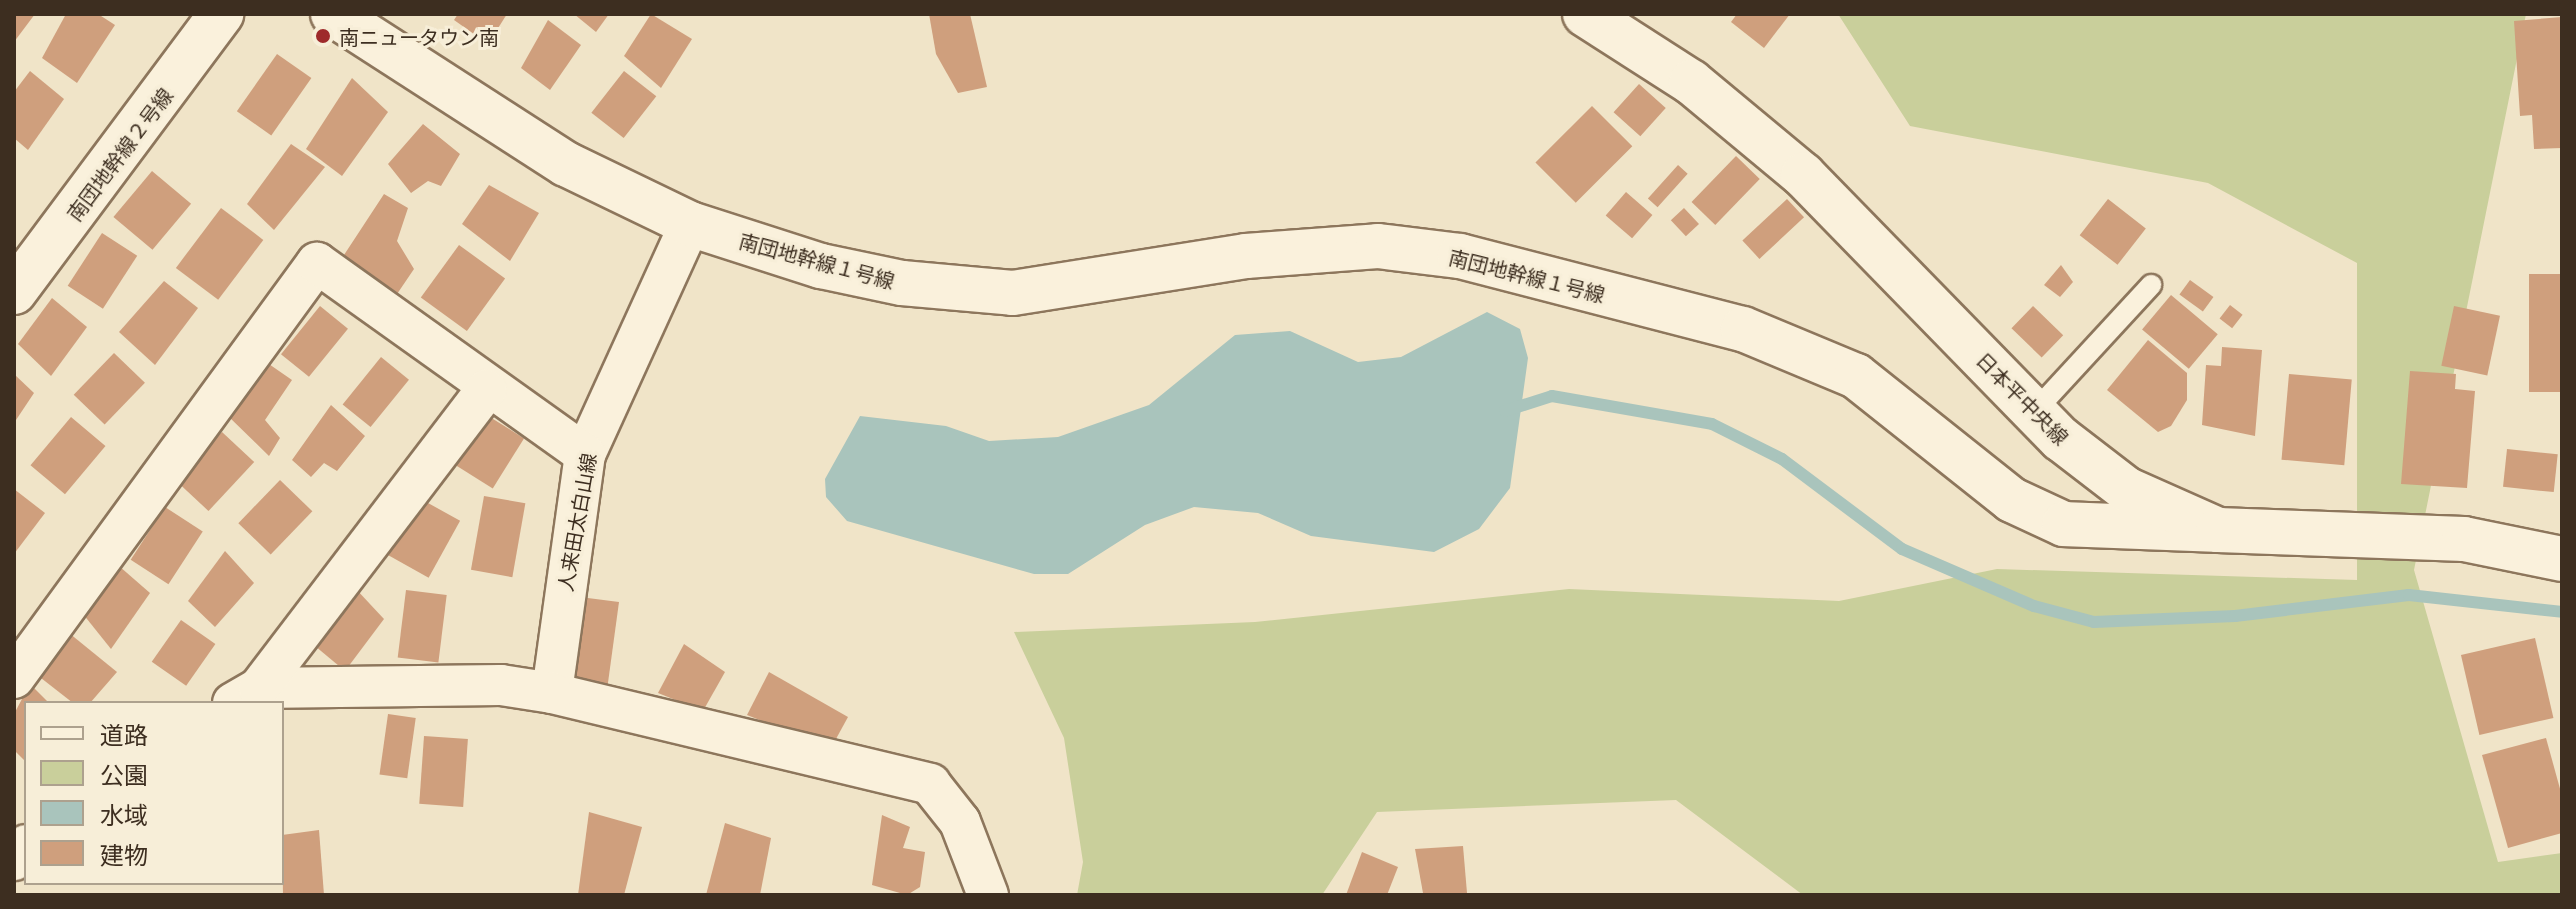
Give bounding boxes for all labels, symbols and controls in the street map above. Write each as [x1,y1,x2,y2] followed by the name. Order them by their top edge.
[339,24,499,48] place label: 南ニュータウン南
[314,27,332,45] marker: 南ニュータウン南
[61,83,177,225] street label: 南団地幹線２号線
[737,228,897,292] street label: 南団地幹線１号線
[1446,244,1608,306] street label: 南団地幹線１号線
[1972,347,2074,449] street label: 日本平中央線
[552,451,600,593] street label: 人来田太白山線
[24,701,284,885] legend
[100,716,148,751] text: 道路
[100,756,148,791] text: 公園
[100,796,148,831] text: 水域
[100,836,148,871] text: 建物

